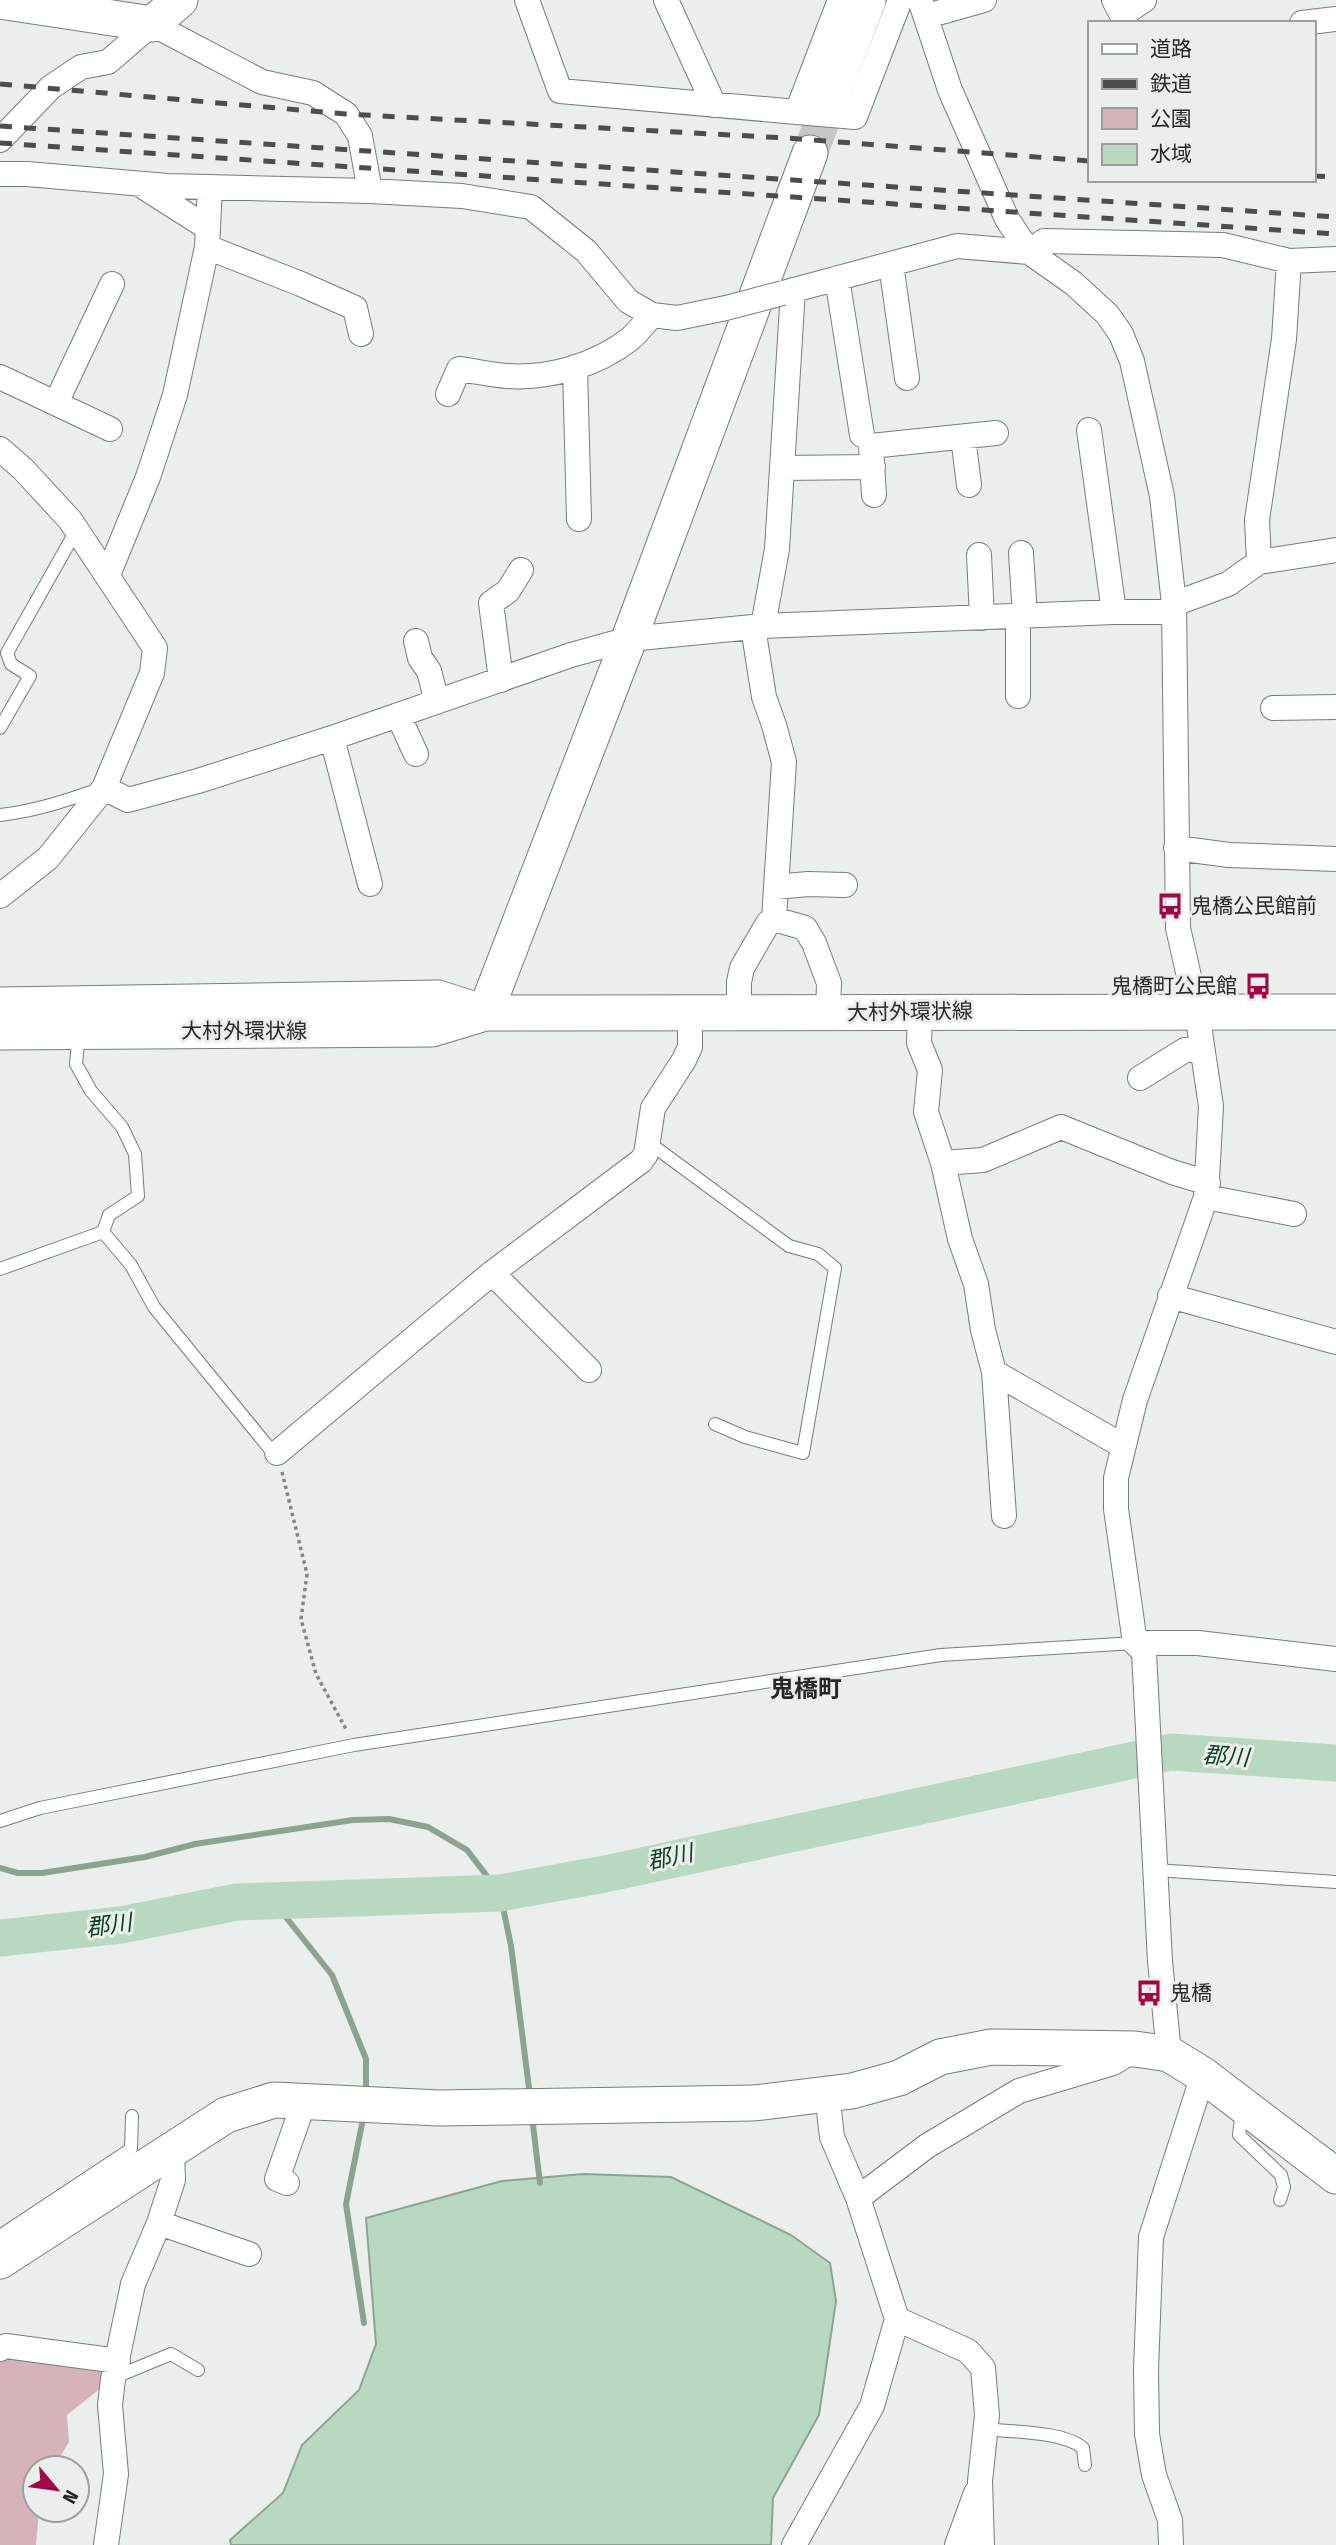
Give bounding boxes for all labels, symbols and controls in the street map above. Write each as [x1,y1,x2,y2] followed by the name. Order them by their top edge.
[1088,21,1315,182] legend
[1150,36,1192,62] text: 道路
[1150,71,1192,97] text: 鉄道
[1150,106,1192,132] text: 公園
[1150,141,1192,167] text: 水域
[1155,891,1185,921] bus stop icon: 鬼橋公民館前
[1191,893,1317,919] place label: 鬼橋公民館前
[1243,971,1273,1001] bus stop icon: 鬼橋町公民館
[1111,973,1237,999] place label: 鬼橋町公民館
[847,998,973,1026] street label: 大村外環状線
[181,1018,307,1044] street label: 大村外環状線
[770,1675,842,1703] district label: 鬼橋町
[1202,1740,1253,1772] water label: 郡川
[645,1838,698,1875] water label: 郡川
[84,1908,137,1942] water label: 郡川
[1134,1978,1164,2008] bus stop icon: 鬼橋
[1170,1980,1212,2006] place label: 鬼橋
[21,2454,91,2524] north arrow
[58,2486,83,2508] text: N

